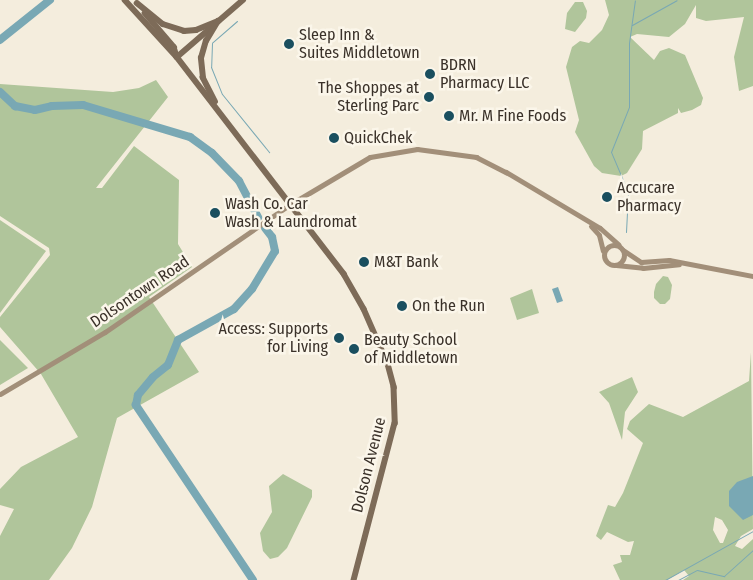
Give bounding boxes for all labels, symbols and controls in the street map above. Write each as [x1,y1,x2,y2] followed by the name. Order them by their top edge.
[299,25,420,63] place label: Sleep Inn & Suites Middletown
[283,38,295,50] marker: Sleep Inn & Suites Middletown
[440,55,529,93] place label: BDRN Pharmacy LLC
[424,68,436,80] marker: BDRN Pharmacy LLC
[318,78,419,116] place label: The Shoppes at Sterling Parc
[423,91,435,103] marker: The Shoppes at Sterling Parc
[459,106,566,126] place label: Mr. M Fine Foods
[443,110,455,122] marker: Mr. M Fine Foods
[344,128,413,148] place label: QuickChek
[328,132,340,144] marker: QuickChek
[617,178,681,216] place label: Accucare Pharmacy
[601,191,613,203] marker: Accucare Pharmacy
[225,194,357,232] place label: Wash Co. Car Wash & Laundromat
[209,207,221,219] marker: Wash Co. Car Wash & Laundromat
[87,252,193,332] street label: Dolsontown Road
[374,252,438,272] place label: M&T Bank
[358,256,370,268] marker: M&T Bank
[412,296,485,316] place label: On the Run
[396,300,408,312] marker: On the Run
[219,319,328,357] place label: Access: Supports for Living
[364,330,458,368] place label: Beauty School of Middletown
[332,331,346,345] marker: Access: Supports for Living
[348,343,360,355] marker: Beauty School of Middletown
[348,415,390,515] street label: Dolson Avenue

